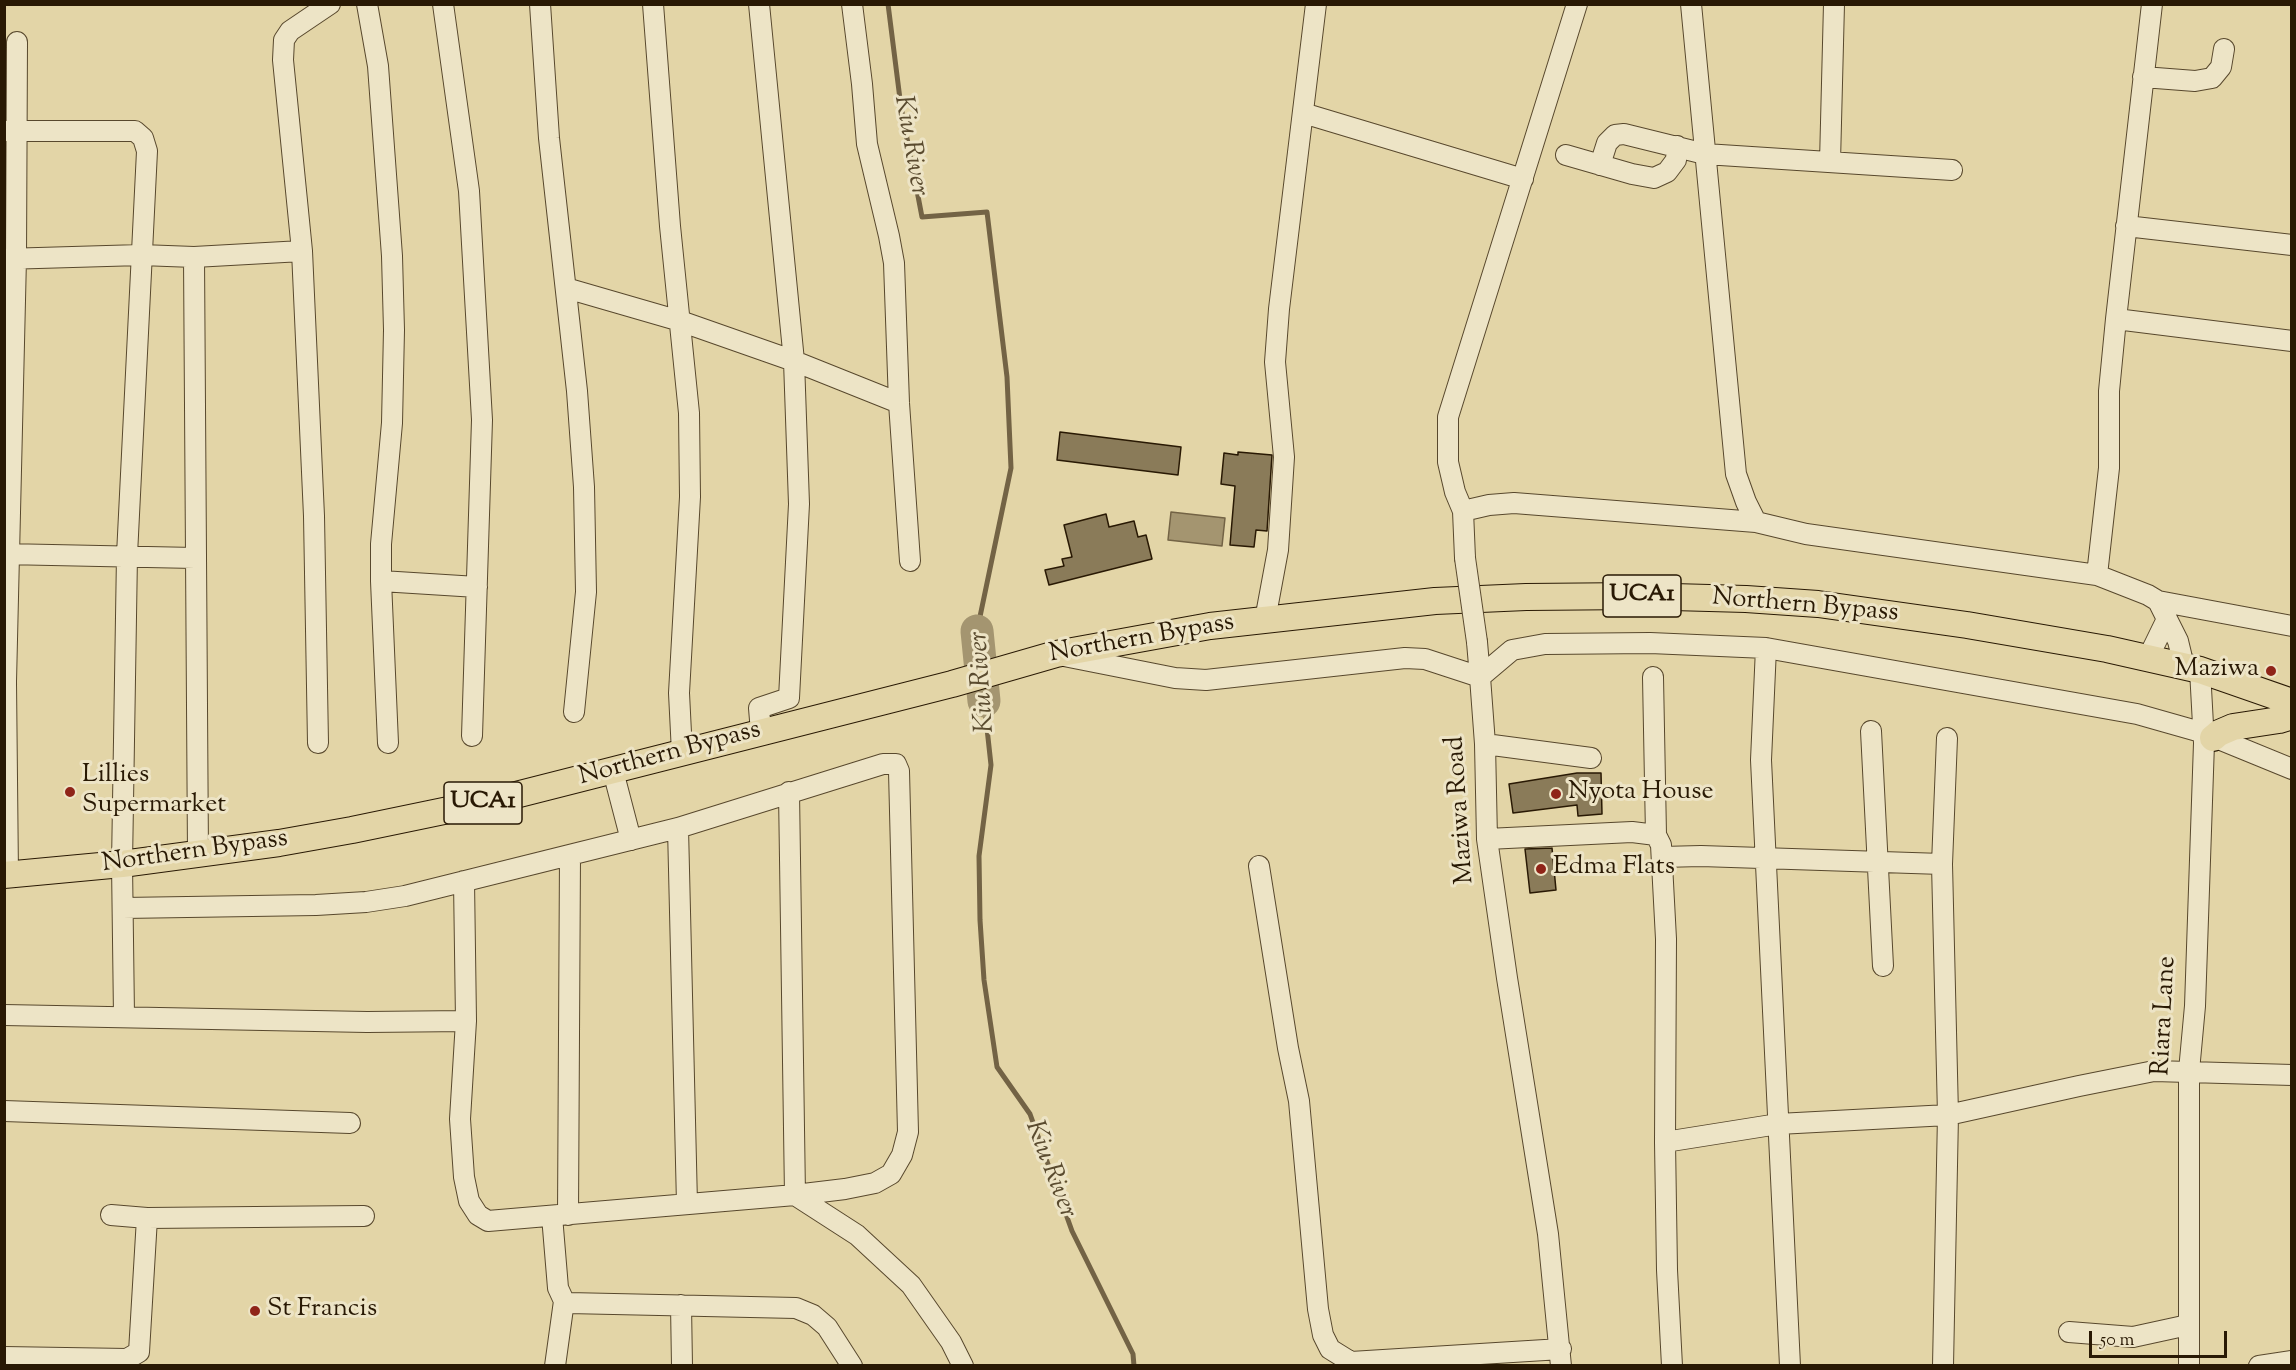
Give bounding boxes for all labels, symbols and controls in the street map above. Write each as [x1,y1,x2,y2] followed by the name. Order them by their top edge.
[884,93,934,199] water label: Kiu River
[1603,575,1681,617] road number: UCA1
[1710,583,1900,631] street label: Northern Bypass
[1047,608,1237,672] street label: Northern Bypass
[964,630,1004,734] water label: Kiu River
[2175,655,2259,687] place label: Maziwa
[2264,664,2278,678] marker: Maziwa
[576,716,764,794] street label: Northern Bypass
[1441,735,1483,885] street label: Maziwa Road
[82,761,226,822] place label: Lillies Supermarket
[1568,778,1714,810] place label: Nyota House
[444,782,522,824] road number: UCA1
[63,785,77,799] marker: Lillies Supermarket
[1549,787,1563,801] marker: Nyota House
[100,825,290,881] street label: Northern Bypass
[1553,853,1675,885] place label: Edma Flats
[1534,862,1548,876] marker: Edma Flats
[2147,955,2185,1077] street label: Riara Lane
[1016,1117,1082,1223] water label: Kiu River
[267,1295,377,1327] place label: St Francis
[248,1304,262,1318] marker: St Francis
[2092,1319,2230,1357] scale bar
[2100,1328,2134,1354] text: 50 m

